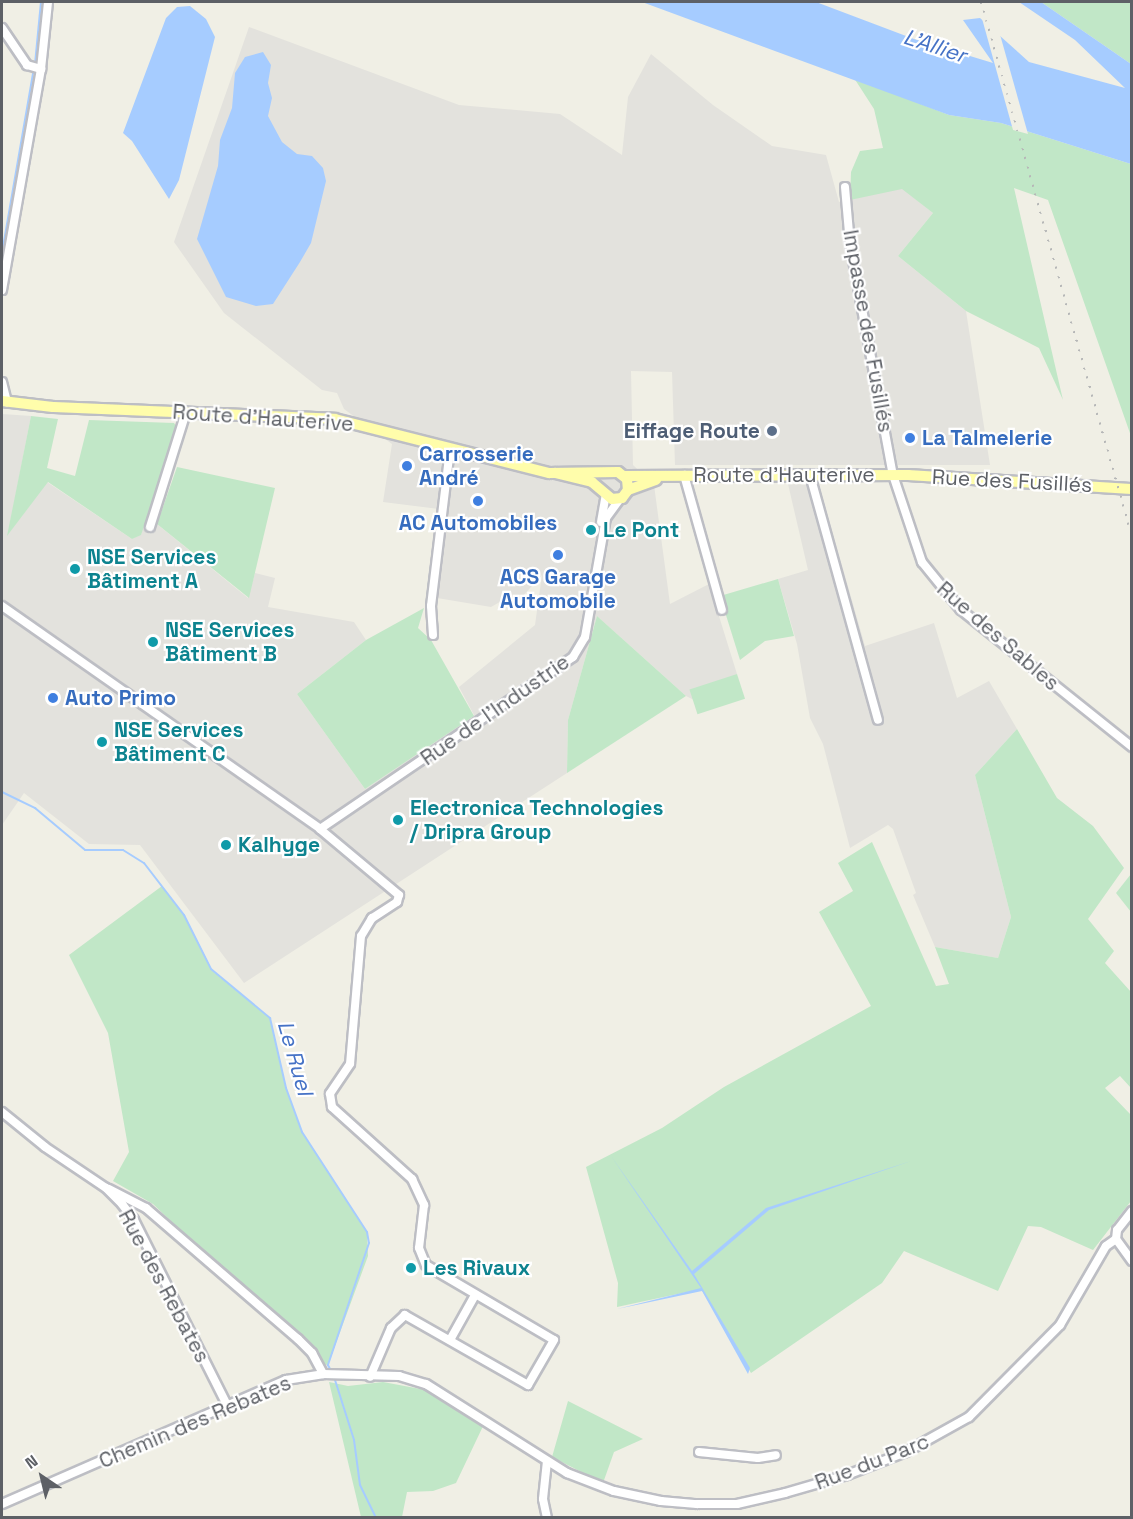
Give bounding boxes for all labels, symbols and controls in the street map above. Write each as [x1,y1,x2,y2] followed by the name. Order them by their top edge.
[900,23,970,69] water label: L'Allier
[838,228,898,434] street label: Impasse des Fusillés
[172,399,354,437] street label: Route d'Hauterive
[624,418,760,444] place label: Eiffage Route
[765,424,779,438] marker: Eiffage Route
[922,425,1053,451] place label: La Talmelerie
[903,431,917,445] marker: La Talmelerie
[419,441,534,491] place label: Carrosserie André
[400,459,414,473] marker: Carrosserie André
[693,462,875,488] street label: Route d'Hauterive
[931,464,1093,498] street label: Rue des Fusillés
[471,494,485,508] marker: AC Automobiles
[399,510,557,536] place label: AC Automobiles
[603,517,679,543] place label: Le Pont
[584,523,598,537] marker: Le Pont
[87,544,216,594] place label: NSE Services Bâtiment A
[551,548,565,562] marker: ACS Garage Automobile
[68,562,82,576] marker: NSE Services Bâtiment A
[500,564,616,614] place label: ACS Garage Automobile
[932,576,1064,696] street label: Rue des Sables
[165,617,294,667] place label: NSE Services Bâtiment B
[146,635,160,649] marker: NSE Services Bâtiment B
[416,649,574,771] street label: Rue de l'Industrie
[65,685,176,711] place label: Auto Primo
[46,691,60,705] marker: Auto Primo
[114,717,243,767] place label: NSE Services Bâtiment C
[95,735,109,749] marker: NSE Services Bâtiment C
[410,795,664,845] place label: Electronica Technologies / Dripra Group
[391,813,405,827] marker: Electronica Technologies / Dripra Group
[238,832,320,858] place label: Kalhyge
[219,838,233,852] marker: Kalhyge
[272,1018,318,1098] water label: Le Ruel
[113,1205,215,1367] street label: Rue des Rebates
[423,1255,530,1281] place label: Les Rivaux
[404,1261,418,1275] marker: Les Rivaux
[95,1370,295,1474] street label: Chemin des Rebates
[811,1429,933,1495] street label: Rue du Parc
[12,1447,72,1507] north arrow
[21,1450,42,1474] text: N

